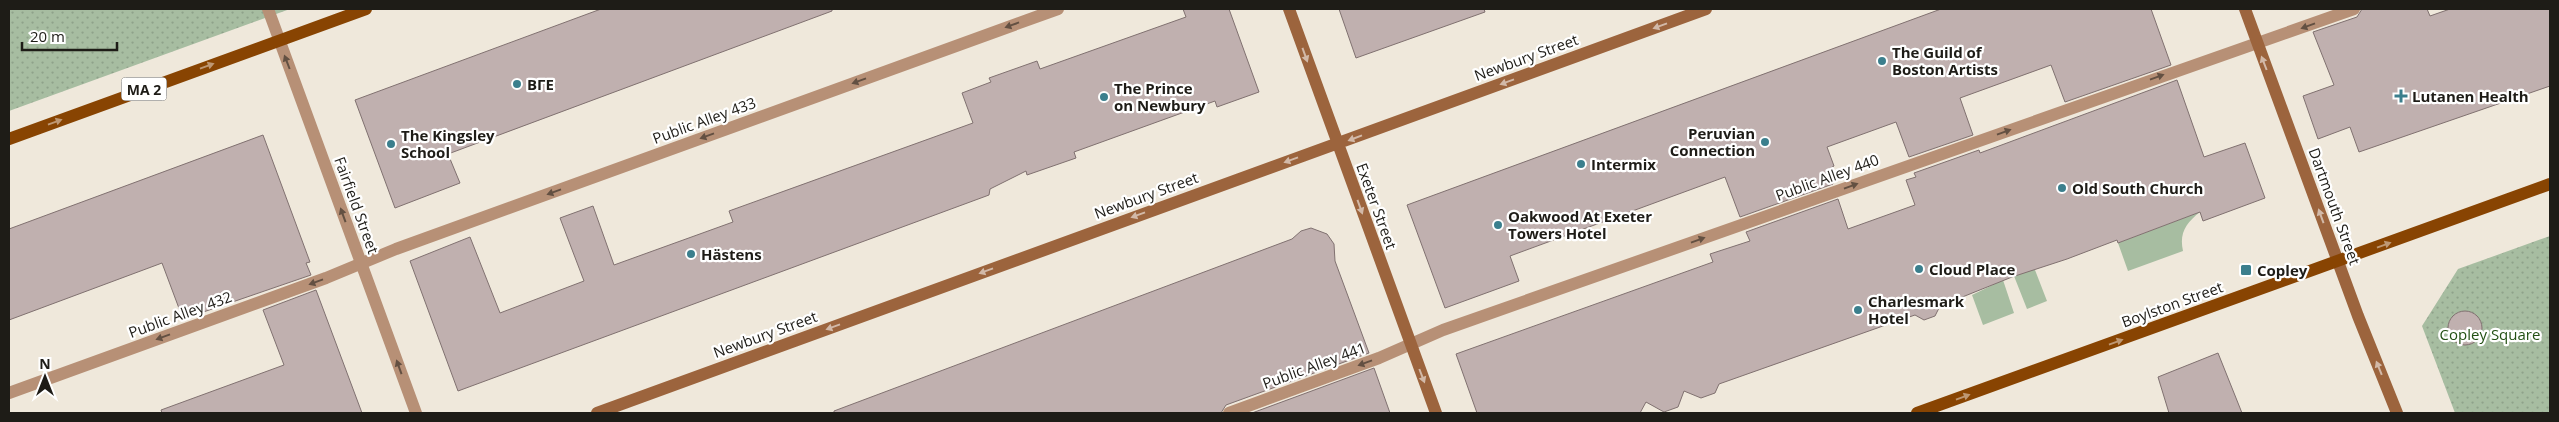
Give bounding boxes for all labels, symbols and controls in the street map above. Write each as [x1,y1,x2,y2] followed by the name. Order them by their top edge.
[22,20,118,52] scale bar
[1004,21,1019,29] one-way arrow
[1652,22,1667,30] one-way arrow
[2300,22,2315,30] one-way arrow
[30,26,65,46] text: 20 m
[1471,29,1581,85] street label: Newbury Street
[1892,42,1998,79] place label: The Guild of Boston Artists
[1302,47,1309,62] one-way arrow
[283,54,291,69] one-way arrow
[1876,55,1888,67] marker: The Guild of Boston Artists
[2260,56,2267,71] one-way arrow
[200,62,215,70] one-way arrow
[2150,73,2165,80] one-way arrow
[527,74,554,94] place label: ΒΓΕ
[122,78,166,100] road number: MA 2
[511,78,523,90] marker: ΒΓΕ
[852,78,867,85] one-way arrow
[1114,78,1206,115] place label: The Prince on Newbury
[1500,79,1515,86] one-way arrow
[2412,86,2529,106] place label: Lutanen Health
[2394,89,2408,103] marker: Lutanen Health
[1098,91,1110,103] marker: The Prince on Newbury
[650,92,758,148] street label: Public Alley 433
[47,118,62,125] one-way arrow
[1670,123,1755,160] place label: Peruvian Connection
[401,125,495,162] place label: The Kingsley School
[1997,128,2012,135] one-way arrow
[699,133,714,140] one-way arrow
[1347,134,1362,142] one-way arrow
[1759,136,1771,148] marker: Peruvian Connection
[385,138,397,150] marker: The Kingsley School
[2305,145,2365,267] street label: Dartmouth Street
[1773,149,1881,205] street label: Public Alley 440
[330,154,384,256] street label: Fairfield Street
[1591,154,1656,174] place label: Intermix
[1283,156,1298,164] one-way arrow
[1575,158,1587,170] marker: Intermix
[1352,160,1402,252] street label: Exeter Street
[1091,167,1201,223] street label: Newbury Street
[2072,178,2203,198] place label: Old South Church
[1844,182,1859,190] one-way arrow
[2056,182,2068,194] marker: Old South Church
[546,188,561,196] one-way arrow
[1356,200,1364,215] one-way arrow
[1508,206,1652,243] place label: Oakwood At Exeter Towers Hotel
[339,207,347,222] one-way arrow
[2317,208,2324,223] one-way arrow
[1131,212,1146,219] one-way arrow
[1492,219,1504,231] marker: Oakwood At Exeter Towers Hotel
[1691,236,1706,244] one-way arrow
[2377,241,2392,249] one-way arrow
[701,244,762,264] place label: Hästens
[685,248,697,260] marker: Hästens
[1929,259,2015,279] place label: Cloud Place
[2257,260,2308,280] place label: Copley
[1913,263,1925,275] marker: Cloud Place
[2239,263,2253,277] marker: Copley
[978,268,993,275] one-way arrow
[2119,276,2225,332] street label: Boylston Street
[308,279,323,286] one-way arrow
[126,286,234,342] street label: Public Alley 432
[1868,291,1965,328] place label: Charlesmark Hotel
[1852,304,1864,316] marker: Charlesmark Hotel
[710,306,820,362] street label: Newbury Street
[825,323,840,331] one-way arrow
[2440,324,2540,344] park label: Copley Square
[155,333,170,341] one-way arrow
[1260,337,1368,393] street label: Public Alley 441
[2108,338,2123,345] one-way arrow
[20,352,70,402] north arrow
[39,354,51,373] text: N
[395,360,402,375] one-way arrow
[1357,360,1372,367] one-way arrow
[2375,360,2383,375] one-way arrow
[1418,369,1426,384] one-way arrow
[1956,393,1971,401] one-way arrow

